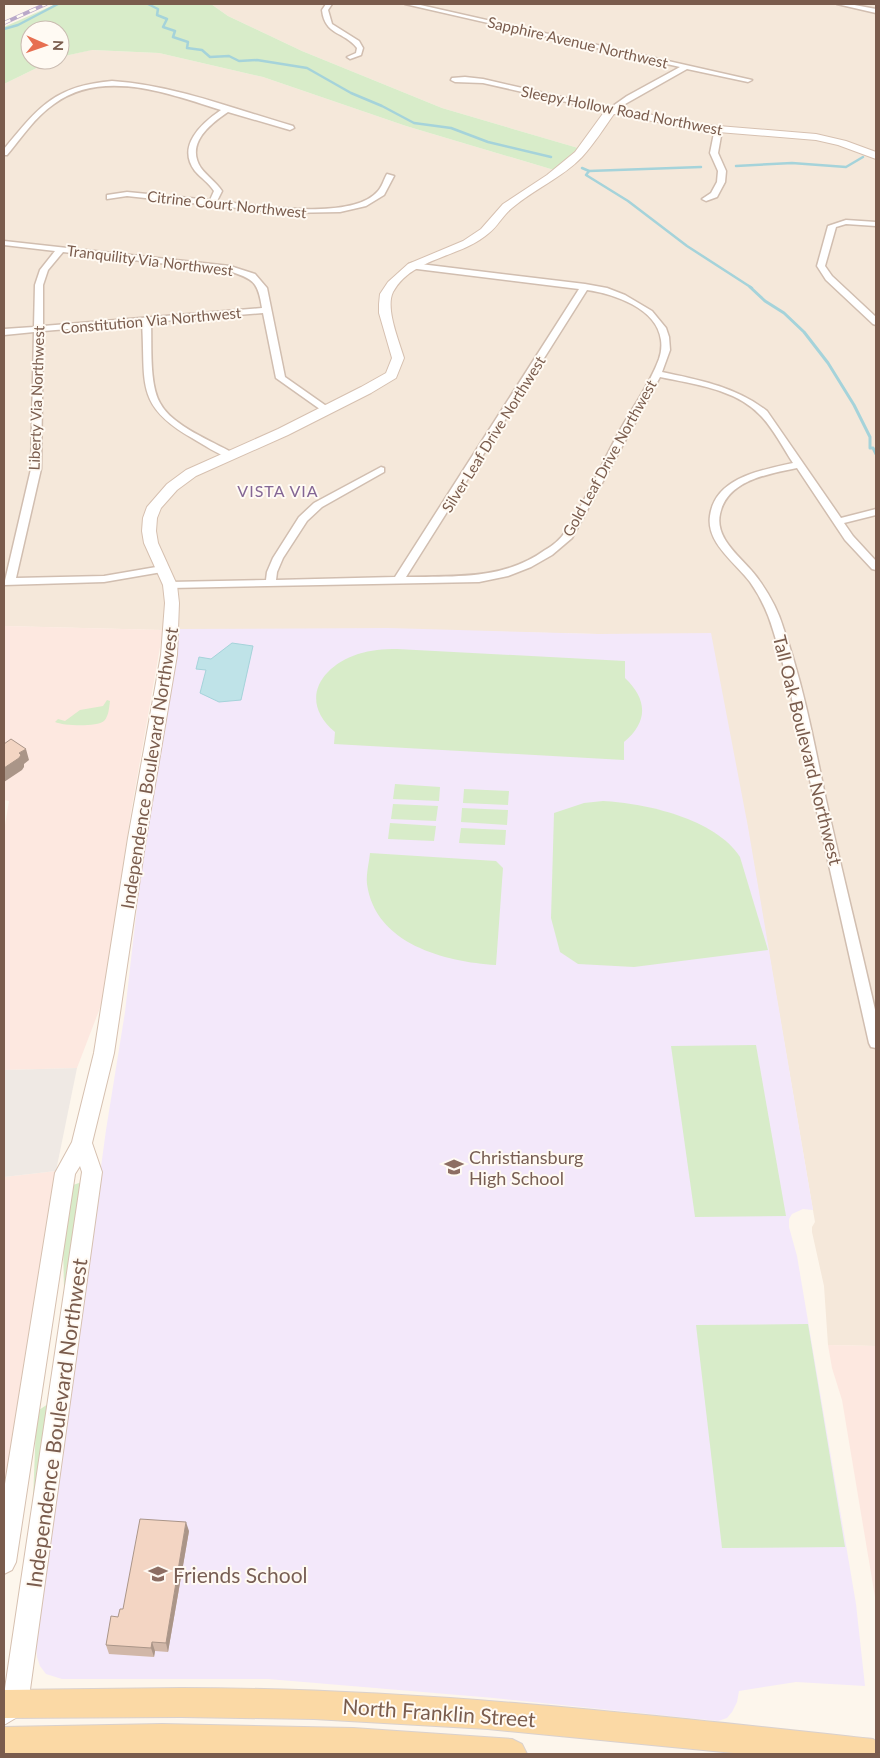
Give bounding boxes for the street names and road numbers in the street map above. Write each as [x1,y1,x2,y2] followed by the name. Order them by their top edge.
[486,12,671,72] street label: Sapphire Avenue Northwest
[520,82,725,138] street label: Sleepy Hollow Road Northwest
[147,187,308,221] street label: Citrine Court Northwest
[66,241,235,279] street label: Tranquility Via Northwest
[60,303,243,337] street label: Constitution Via Northwest
[24,325,48,471] street label: Liberty Via Northwest
[437,352,549,515] street label: Silver Leaf Drive Northwest
[558,376,660,539] street label: Gold Leaf Drive Northwest
[116,625,182,910] street label: Independence Boulevard Northwest
[769,633,847,868] street label: Tall Oak Boulevard Northwest
[20,1256,92,1589] street label: Independence Boulevard Northwest
[342,1693,537,1731] street label: North Franklin Street

